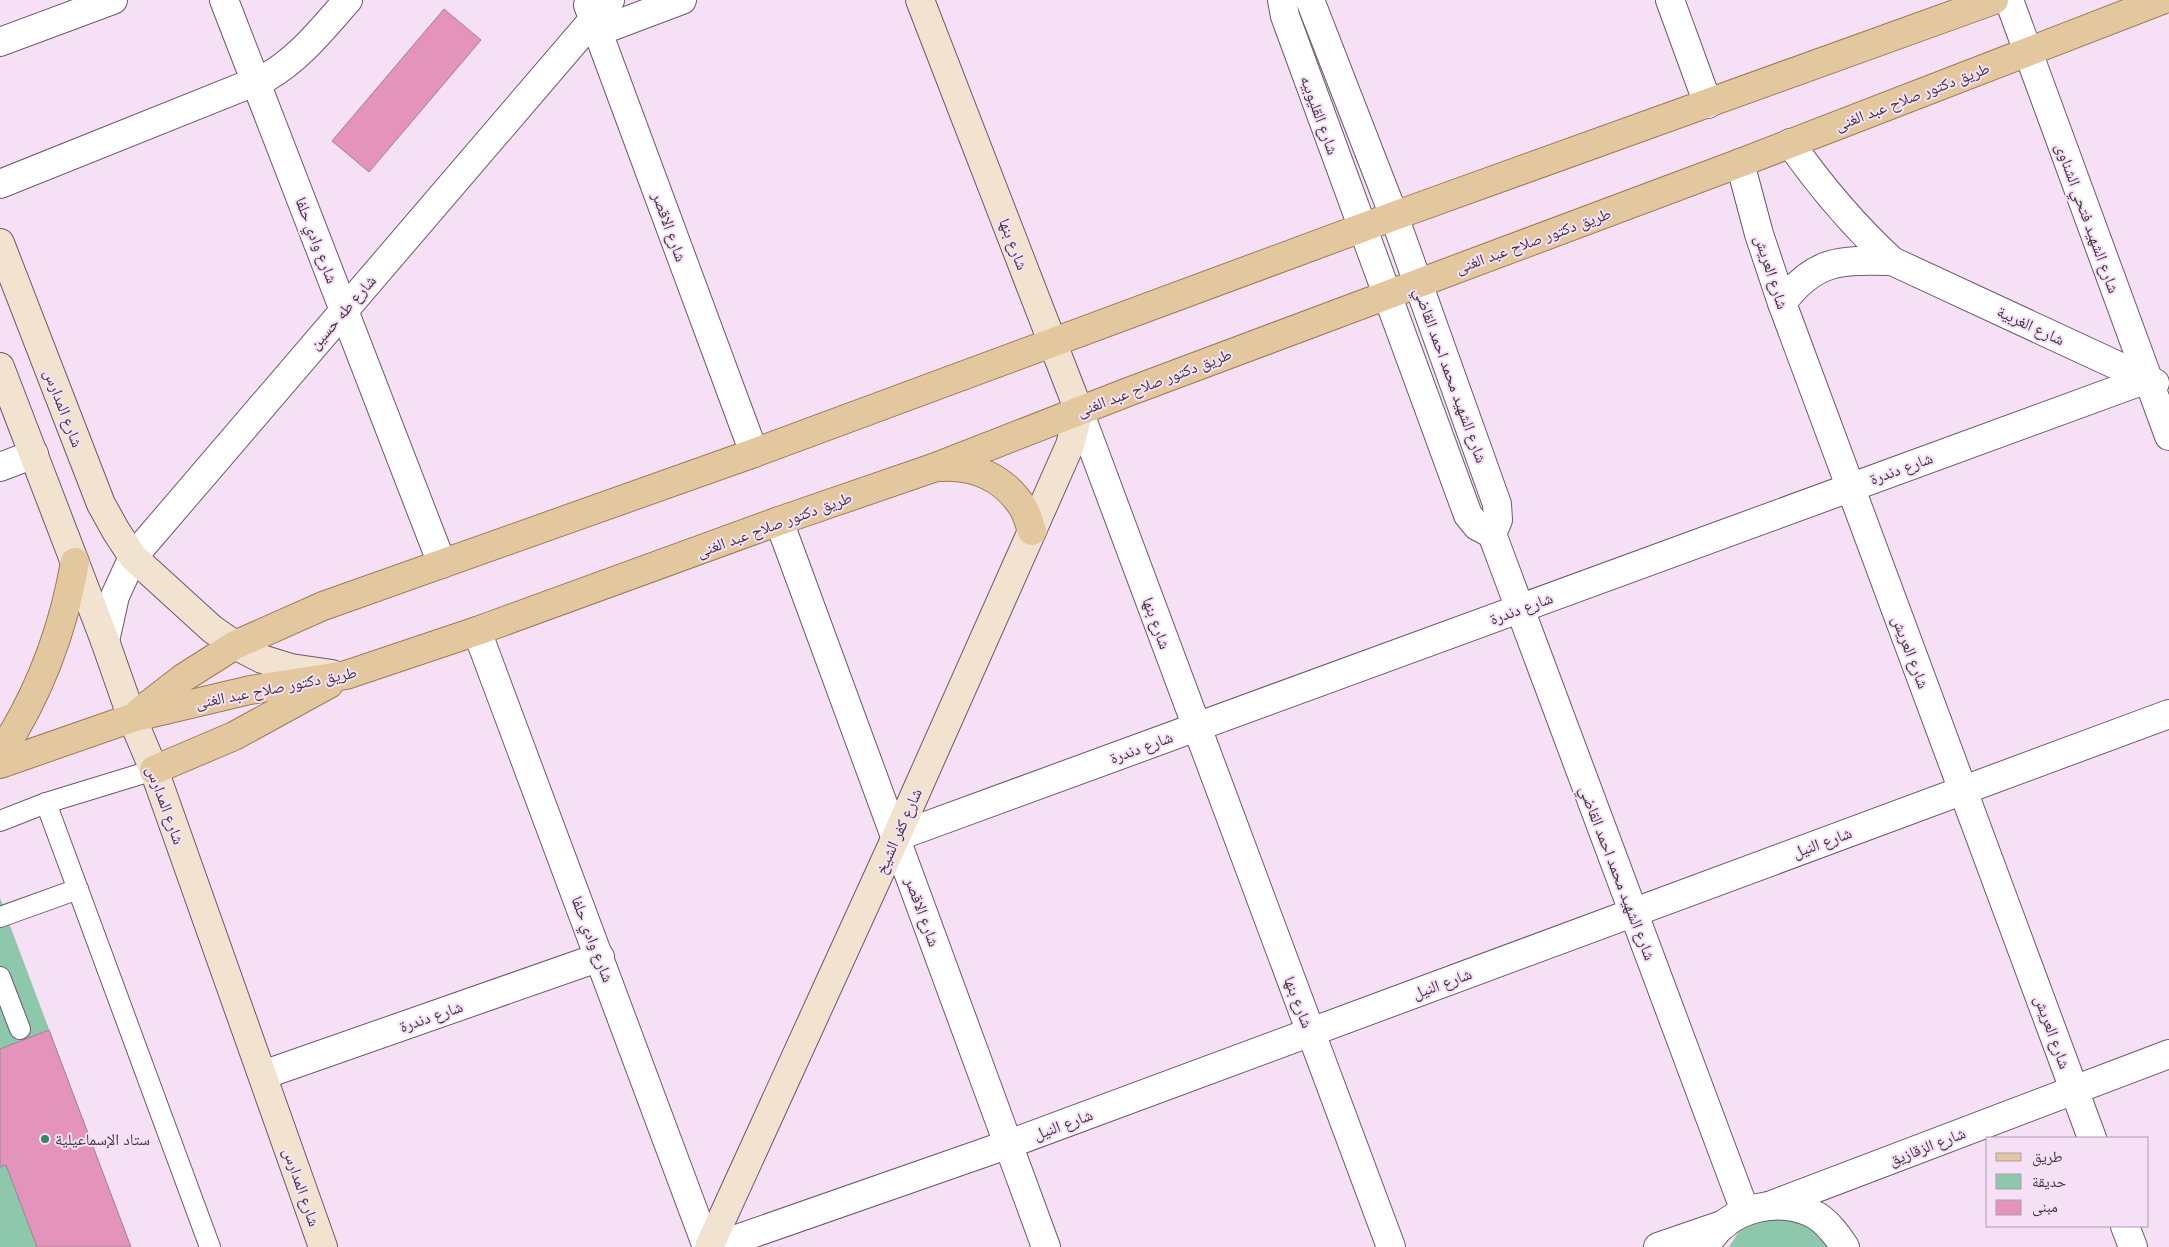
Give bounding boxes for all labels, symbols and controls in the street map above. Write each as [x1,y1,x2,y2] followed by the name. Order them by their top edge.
[1832,57,1993,136] street label: طريق دكتور صلاح عبد الغنى
[1296,73,1343,158] street label: شارع القليوبيه
[2049,140,2124,297] street label: شارع الشهيد فتحي الشناوى
[647,189,692,265] street label: شارع الاقصر
[289,194,343,287] street label: شارع وادي حلفا
[1452,203,1614,278] street label: طريق دكتور صلاح عبد الغنى
[994,215,1033,273] street label: شارع بنها
[1750,233,1793,312] street label: شارع العريش
[304,271,381,354] street label: شارع طه حسين
[1407,284,1492,467] street label: شارع الشهيد محمد احمد القاضي
[1994,301,2068,350] street label: شارع الغربية
[1074,343,1235,422] street label: طريق دكتور صلاح عبد الغنى
[39,366,88,450] street label: شارع المدارس
[1867,447,1936,490] street label: شارع دندرة
[693,487,855,562] street label: طريق دكتور صلاح عبد الغنى
[1487,587,1556,630] street label: شارع دندرة
[1137,594,1176,652] street label: شارع بنها
[1887,613,1934,692] street label: شارع العريش
[193,662,359,713] street label: طريق دكتور صلاح عبد الغنى
[1107,726,1176,769] street label: شارع دندرة
[142,763,189,847] street label: شارع المدارس
[1573,783,1661,964] street label: شارع الشهيد محمد احمد القاضي
[870,785,927,878] street label: شارع كفر الشيخ
[1790,822,1855,863] street label: شارع النيل
[900,874,945,950] street label: شارع الاقصر
[565,893,619,986] street label: شارع وادي حلفا
[1410,963,1475,1004] street label: شارع النيل
[1279,973,1318,1031] street label: شارع بنها
[2030,993,2075,1072] street label: شارع العريش
[397,996,466,1037] street label: شارع دندرة
[1031,1104,1096,1145] street label: شارع النيل
[1886,1122,1969,1171] street label: شارع الزقازيق
[55,1129,150,1149] place label: ستاد الإسماعيلية
[39,1133,51,1145] marker: ستاد الإسماعيلية
[1986,1137,2149,1227] legend
[278,1145,325,1229] street label: شارع المدارس
[2032,1147,2063,1167] text: طريق
[2032,1172,2067,1190] text: حديقة
[2032,1197,2058,1217] text: مبنى

